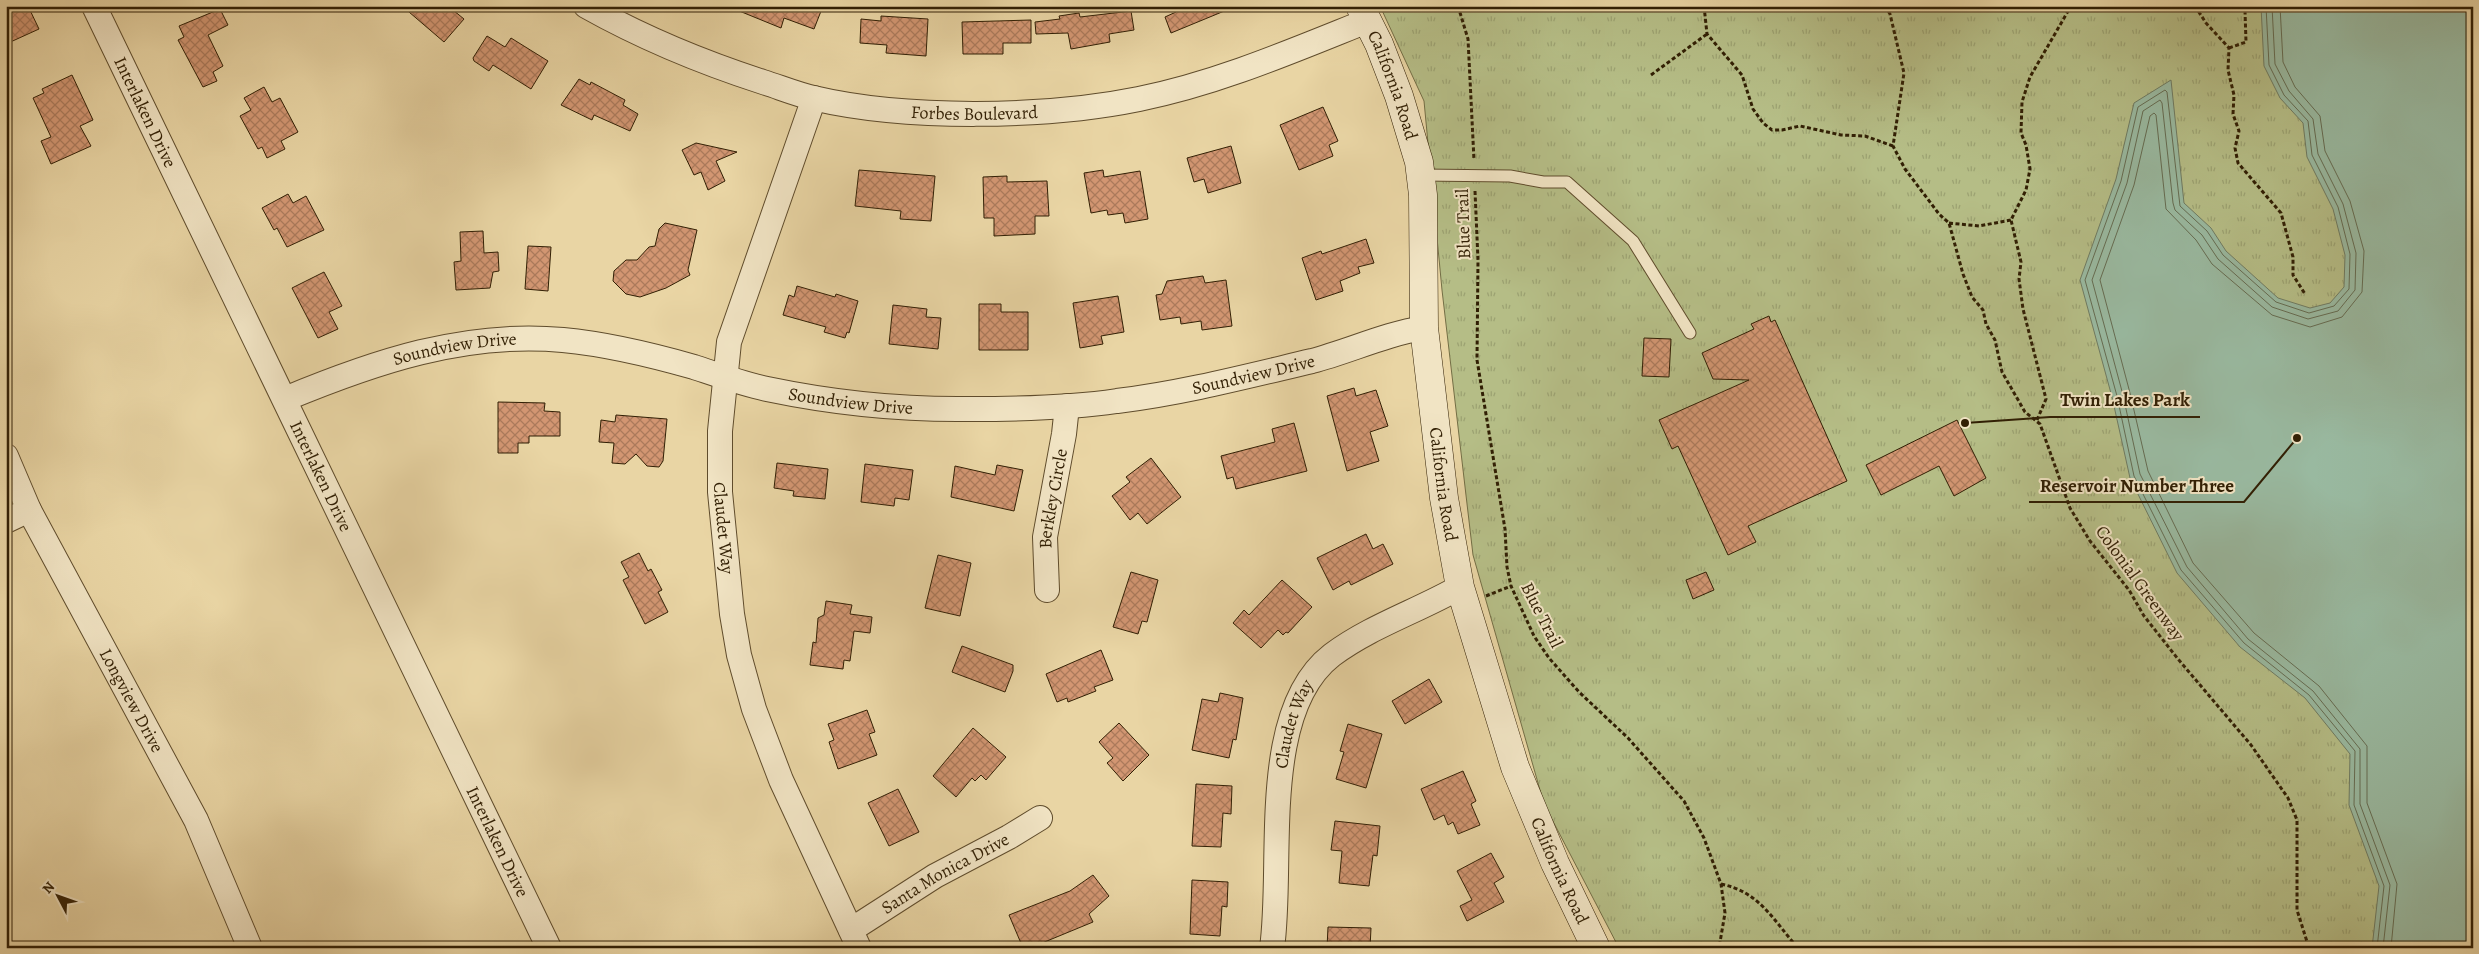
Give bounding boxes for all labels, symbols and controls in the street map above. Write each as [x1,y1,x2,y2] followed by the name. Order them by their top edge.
[1362,26,1424,143] street label: California Road
[108,53,182,172] street label: Interlaken Drive
[910,100,1039,126] street label: Forbes Boulevard
[1450,188,1476,260] street label: Blue Trail
[390,327,517,371] street label: Soundview Drive
[1190,349,1317,400] street label: Soundview Drive
[786,381,914,420] street label: Soundview Drive
[2050,383,2200,417] callout: Twin Lakes Park
[2060,387,2190,413] text: Twin Lakes Park
[284,417,358,536] street label: Interlaken Drive
[1424,426,1464,544] street label: California Road
[1033,447,1073,549] street label: Berkley Circle
[2029,468,2244,502] callout: Reservoir Number Three
[2040,473,2234,499] text: Reservoir Number Three
[708,482,740,576] street label: Claudet Way
[2090,521,2191,646] street label: Colonial Greenway
[1515,578,1569,652] street label: Blue Trail
[94,644,169,757] street label: Longview Drive
[1269,674,1319,770] street label: Claudet Way
[461,782,535,901] street label: Interlaken Drive
[1525,813,1595,928] street label: California Road
[876,827,1013,920] street label: Santa Monica Drive
[32,872,82,922] north arrow
[38,878,59,898] text: N

